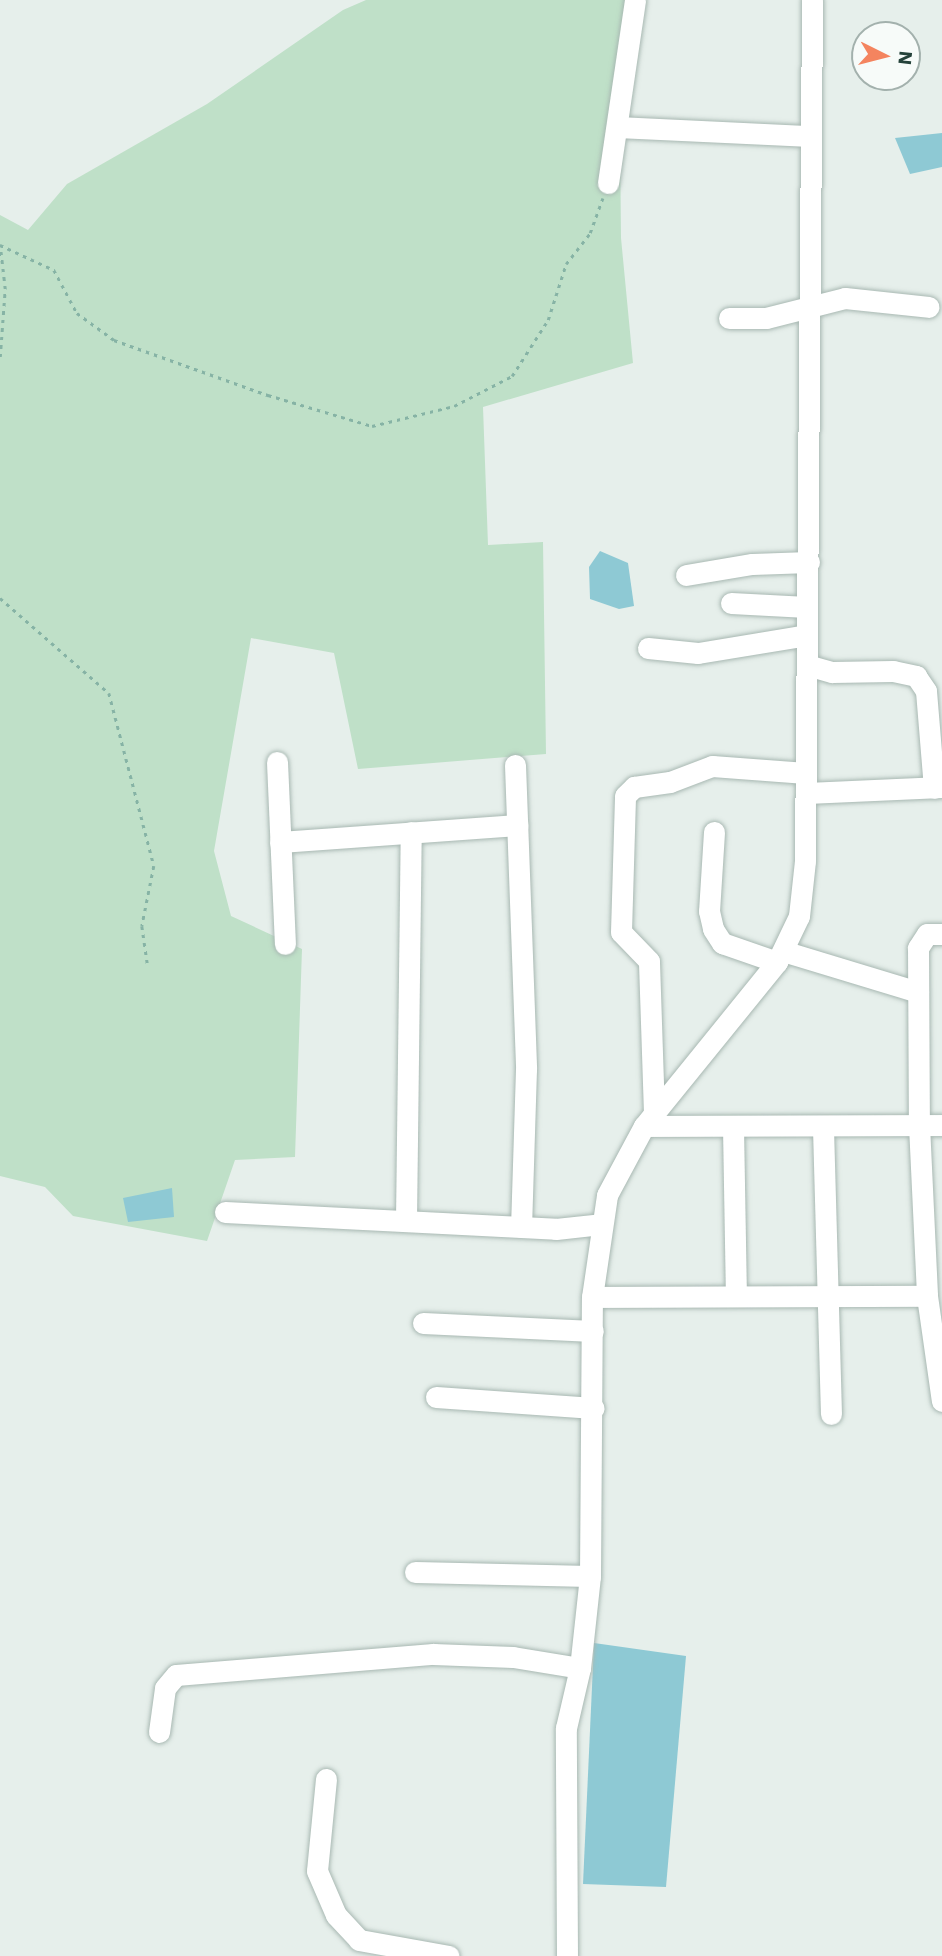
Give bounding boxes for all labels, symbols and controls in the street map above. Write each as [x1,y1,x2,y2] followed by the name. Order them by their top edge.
[851,21,921,91] north arrow
[893,50,918,66] text: N

